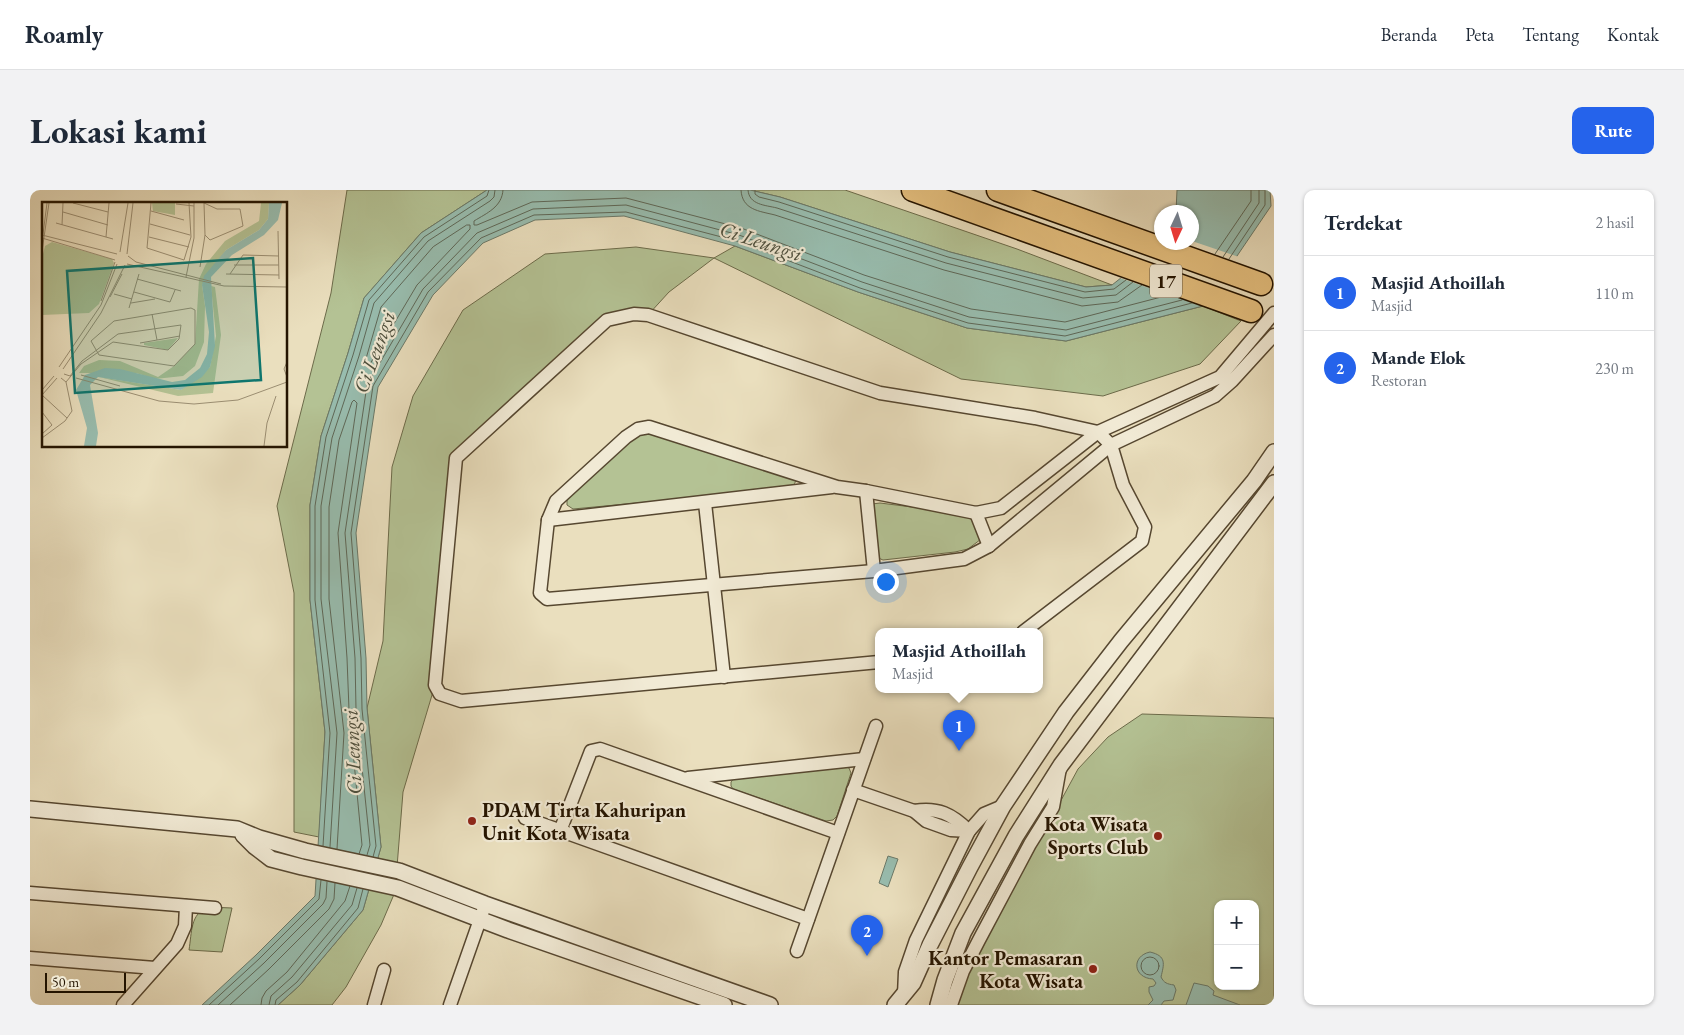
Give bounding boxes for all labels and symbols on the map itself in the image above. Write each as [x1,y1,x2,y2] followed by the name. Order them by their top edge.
[42,202,288,448] inset map
[1154,205,1199,250] north arrow
[716,215,806,267] water label: Ci Leungsi
[1150,264,1182,298] road number: 17
[347,307,402,397] water label: Ci Leungsi
[873,569,899,595] your location
[336,708,368,795] water label: Ci Leungsi
[943,710,975,751] pin: 1
[482,797,686,846] place label: PDAM Tirta Kahuripan Unit Kota Wisata
[1044,811,1148,860] place label: Kota Wisata Sports Club
[466,815,478,827] marker: PDAM Tirta Kahuripan Unit Kota Wisata
[1152,830,1164,842] marker: Kota Wisata Sports Club
[851,915,883,956] pin: 2
[928,945,1083,994] place label: Kantor Pemasaran Kota Wisata
[1087,963,1099,975] marker: Kantor Pemasaran Kota Wisata
[45,970,126,993] scale bar

